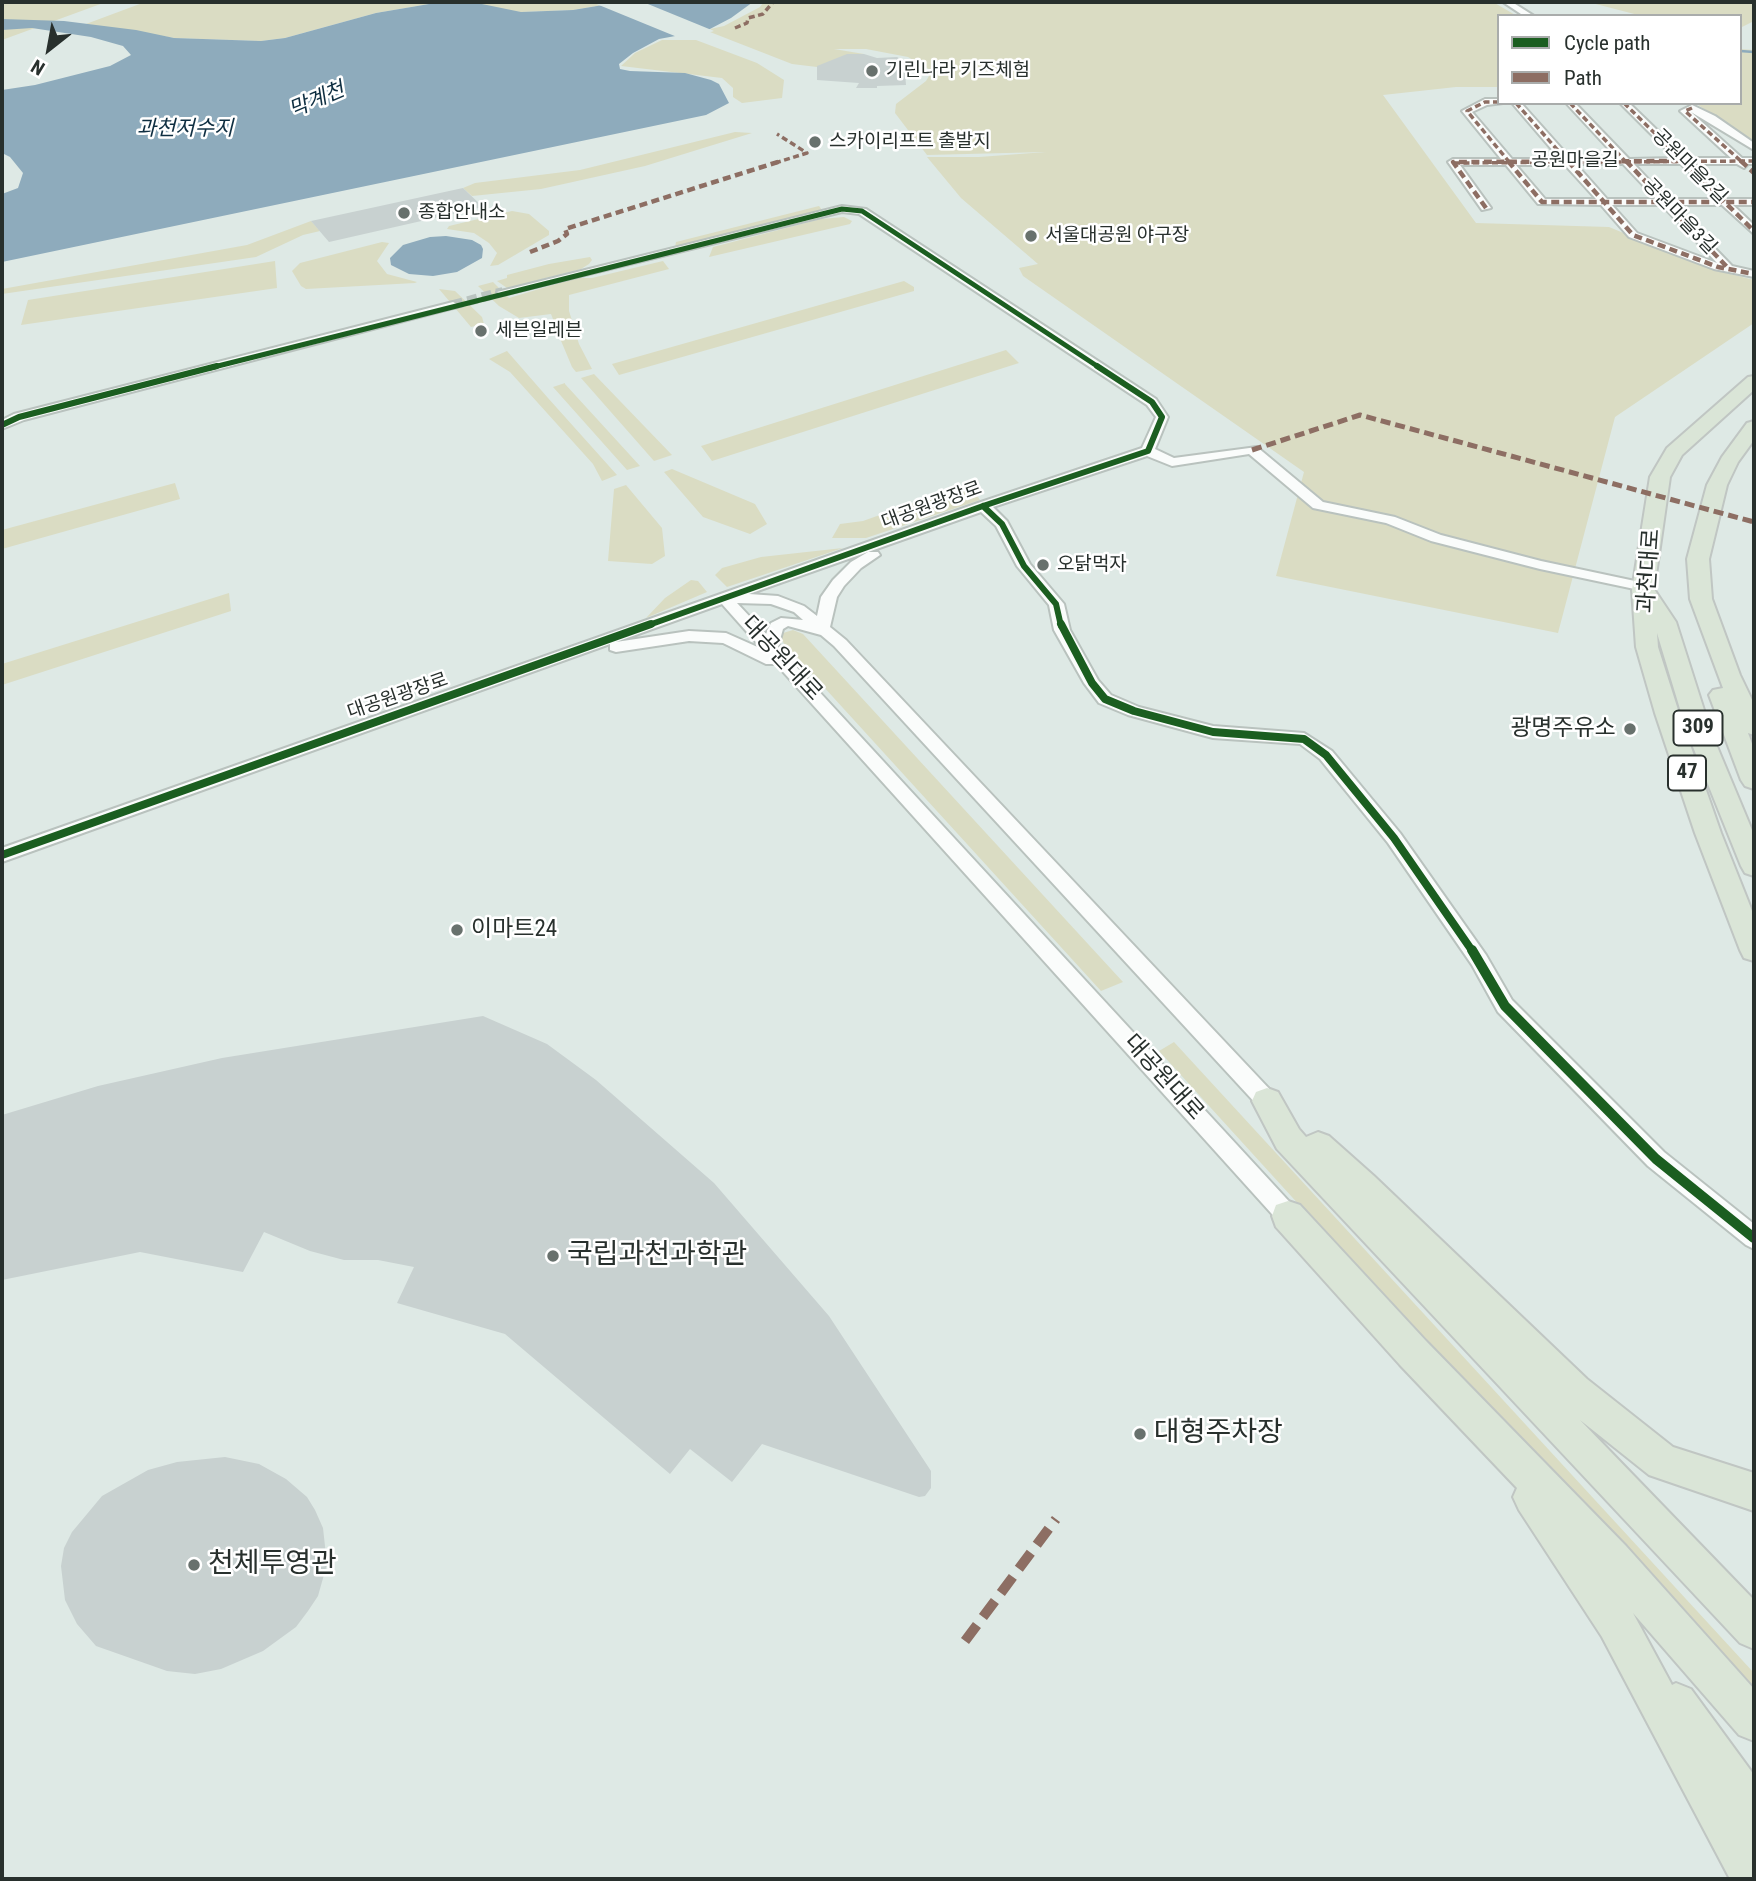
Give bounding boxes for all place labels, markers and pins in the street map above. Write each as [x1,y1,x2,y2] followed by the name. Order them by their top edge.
[886,60,1030,82] place label: 기린나라 키즈체험
[864,63,880,79] marker: 기린나라 키즈체험
[829,131,991,153] place label: 스카이리프트 출발지
[807,134,823,150] marker: 스카이리프트 출발지
[418,202,505,224] place label: 종합안내소
[396,205,412,221] marker: 종합안내소
[1045,225,1189,247] place label: 서울대공원 야구장
[1023,228,1039,244] marker: 서울대공원 야구장
[495,320,582,342] place label: 세븐일레븐
[473,323,489,339] marker: 세븐일레븐
[1057,554,1127,576] place label: 오닭먹자
[1035,557,1051,573] marker: 오닭먹자
[1510,715,1616,743] place label: 광명주유소
[1622,721,1638,737] marker: 광명주유소
[471,916,557,944] place label: 이마트24
[449,922,465,938] marker: 이마트24
[567,1239,747,1273] place label: 국립과천과학관
[545,1248,561,1264] marker: 국립과천과학관
[1154,1417,1283,1451] place label: 대형주차장
[1132,1426,1148,1442] marker: 대형주차장
[208,1548,337,1582] place label: 천체투영관
[186,1557,202,1573] marker: 천체투영관

